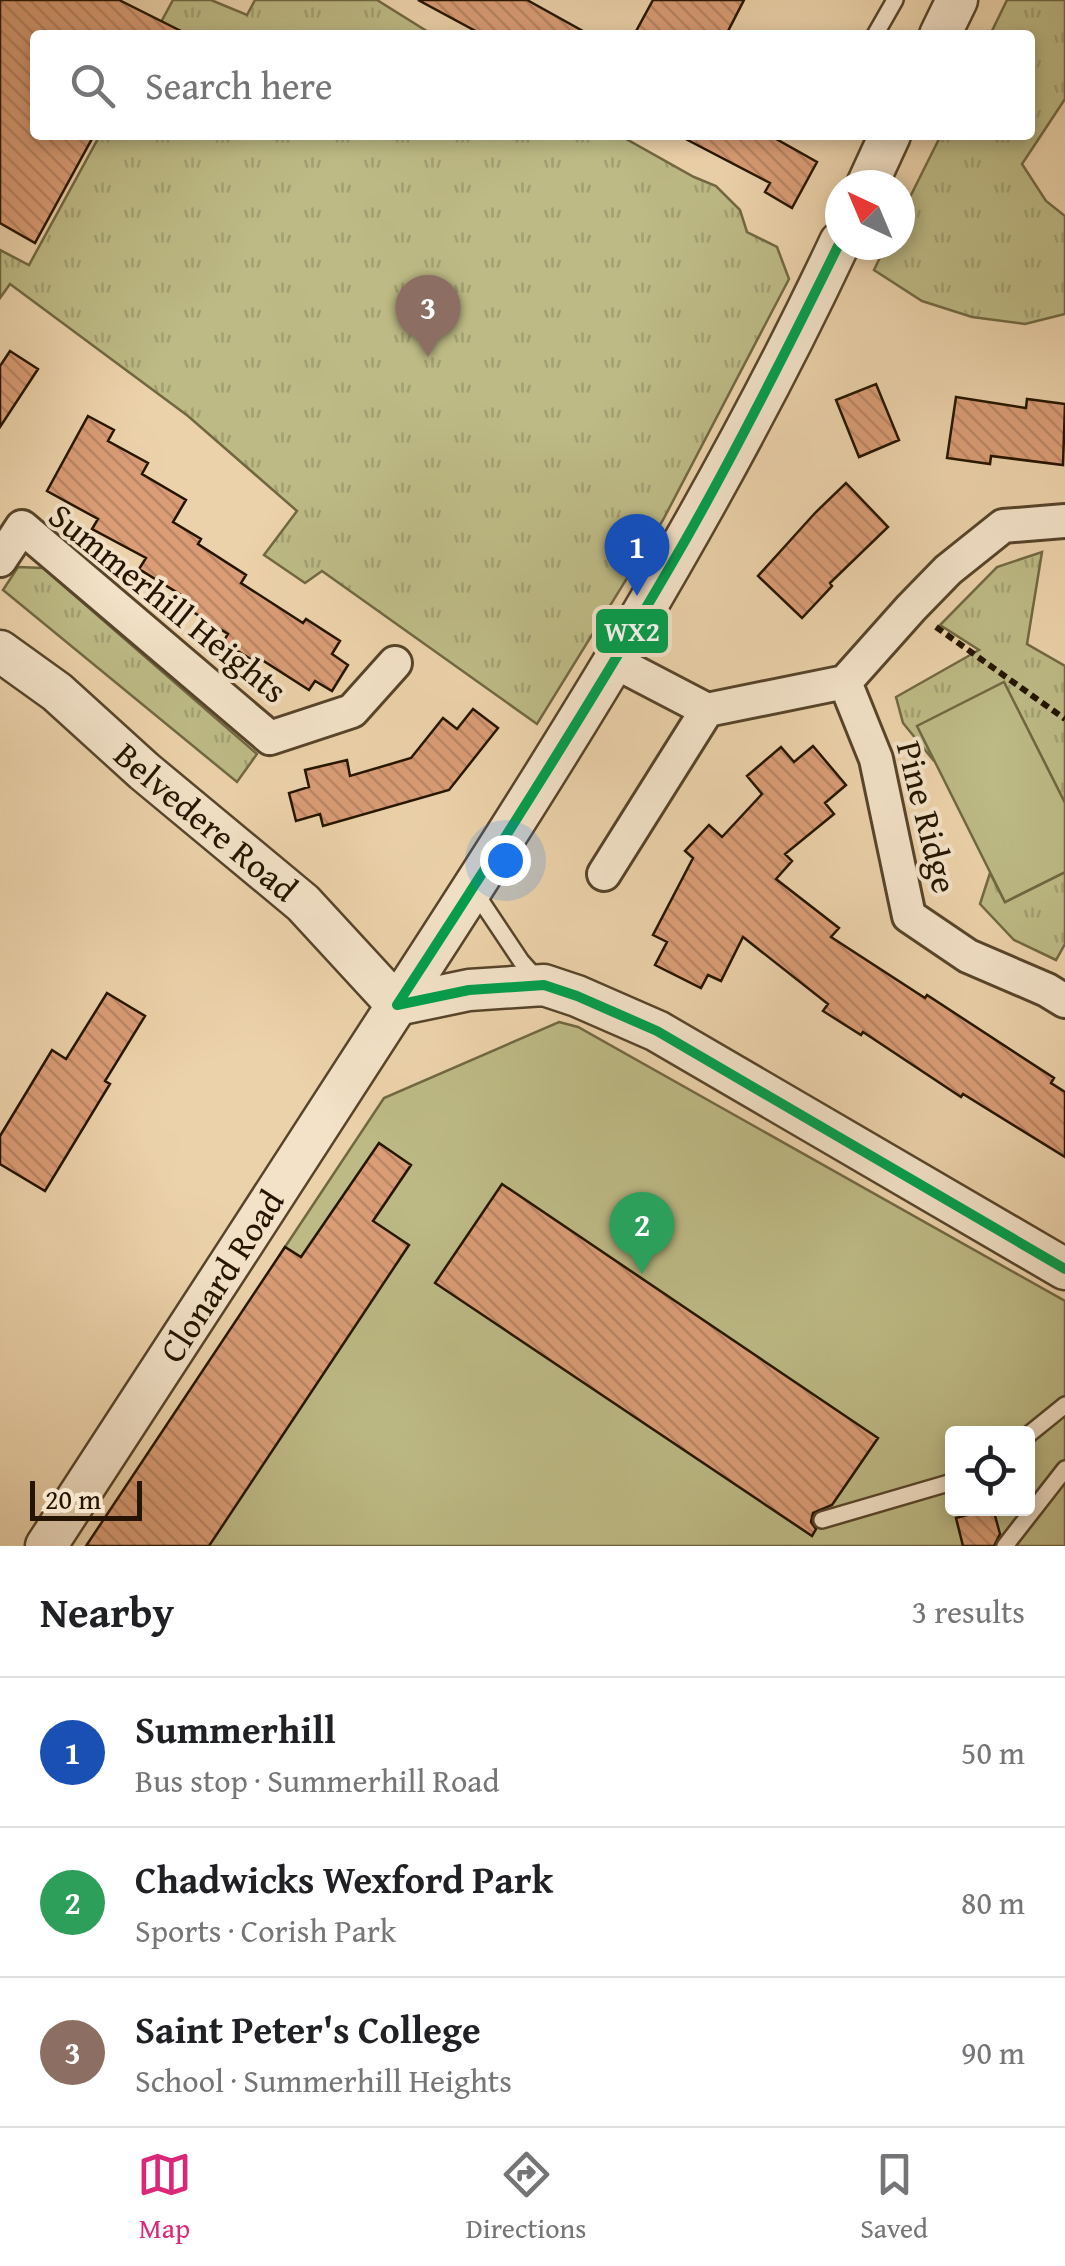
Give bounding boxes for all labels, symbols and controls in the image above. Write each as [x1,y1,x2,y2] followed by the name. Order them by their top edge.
[30,30,1035,140] search box
[145,57,333,113] text: Search here
[65,58,120,113] icon: search
[825,170,915,260] north arrow
[396,274,460,357] pin: 3
[38,490,298,715] street label: Summerhill Heights
[604,514,670,596] pin: 1
[594,607,670,655] line badge: WX2
[604,610,660,651] text: WX2
[103,730,309,914] street label: Belvedere Road
[884,736,971,898] street label: Pine Ridge
[480,835,531,886] your location
[146,1179,296,1372] street label: Clonard Road
[610,1192,674,1274] pin: 2
[945,1426,1035,1516] map controls
[945,1426,1035,1516] button: locate
[30,1476,142,1520] scale bar
[45,1478,101,1519] text: 20 m
[40,1581,174,1642] text: Nearby
[912,1588,1025,1635] text: 3 results
[135,1701,336,1757] text: Summerhill
[64,1729,81,1776] text: 1
[961,1729,1025,1776] text: 50 m
[135,1757,500,1804] text: Bus stop · Summerhill Road
[135,1851,553,1907] text: Chadwicks Wexford Park
[64,1879,81,1926] text: 2
[961,1879,1025,1926] text: 80 m
[135,1907,396,1954] text: Sports · Corish Park
[135,2001,481,2057] text: Saint Peter's College
[64,2029,81,2076] text: 3
[961,2029,1025,2076] text: 90 m
[135,2057,512,2104] text: School · Summerhill Heights
[137,2147,192,2248] tab: Map
[466,2147,586,2248] tab: Directions
[860,2147,928,2248] tab: Saved

